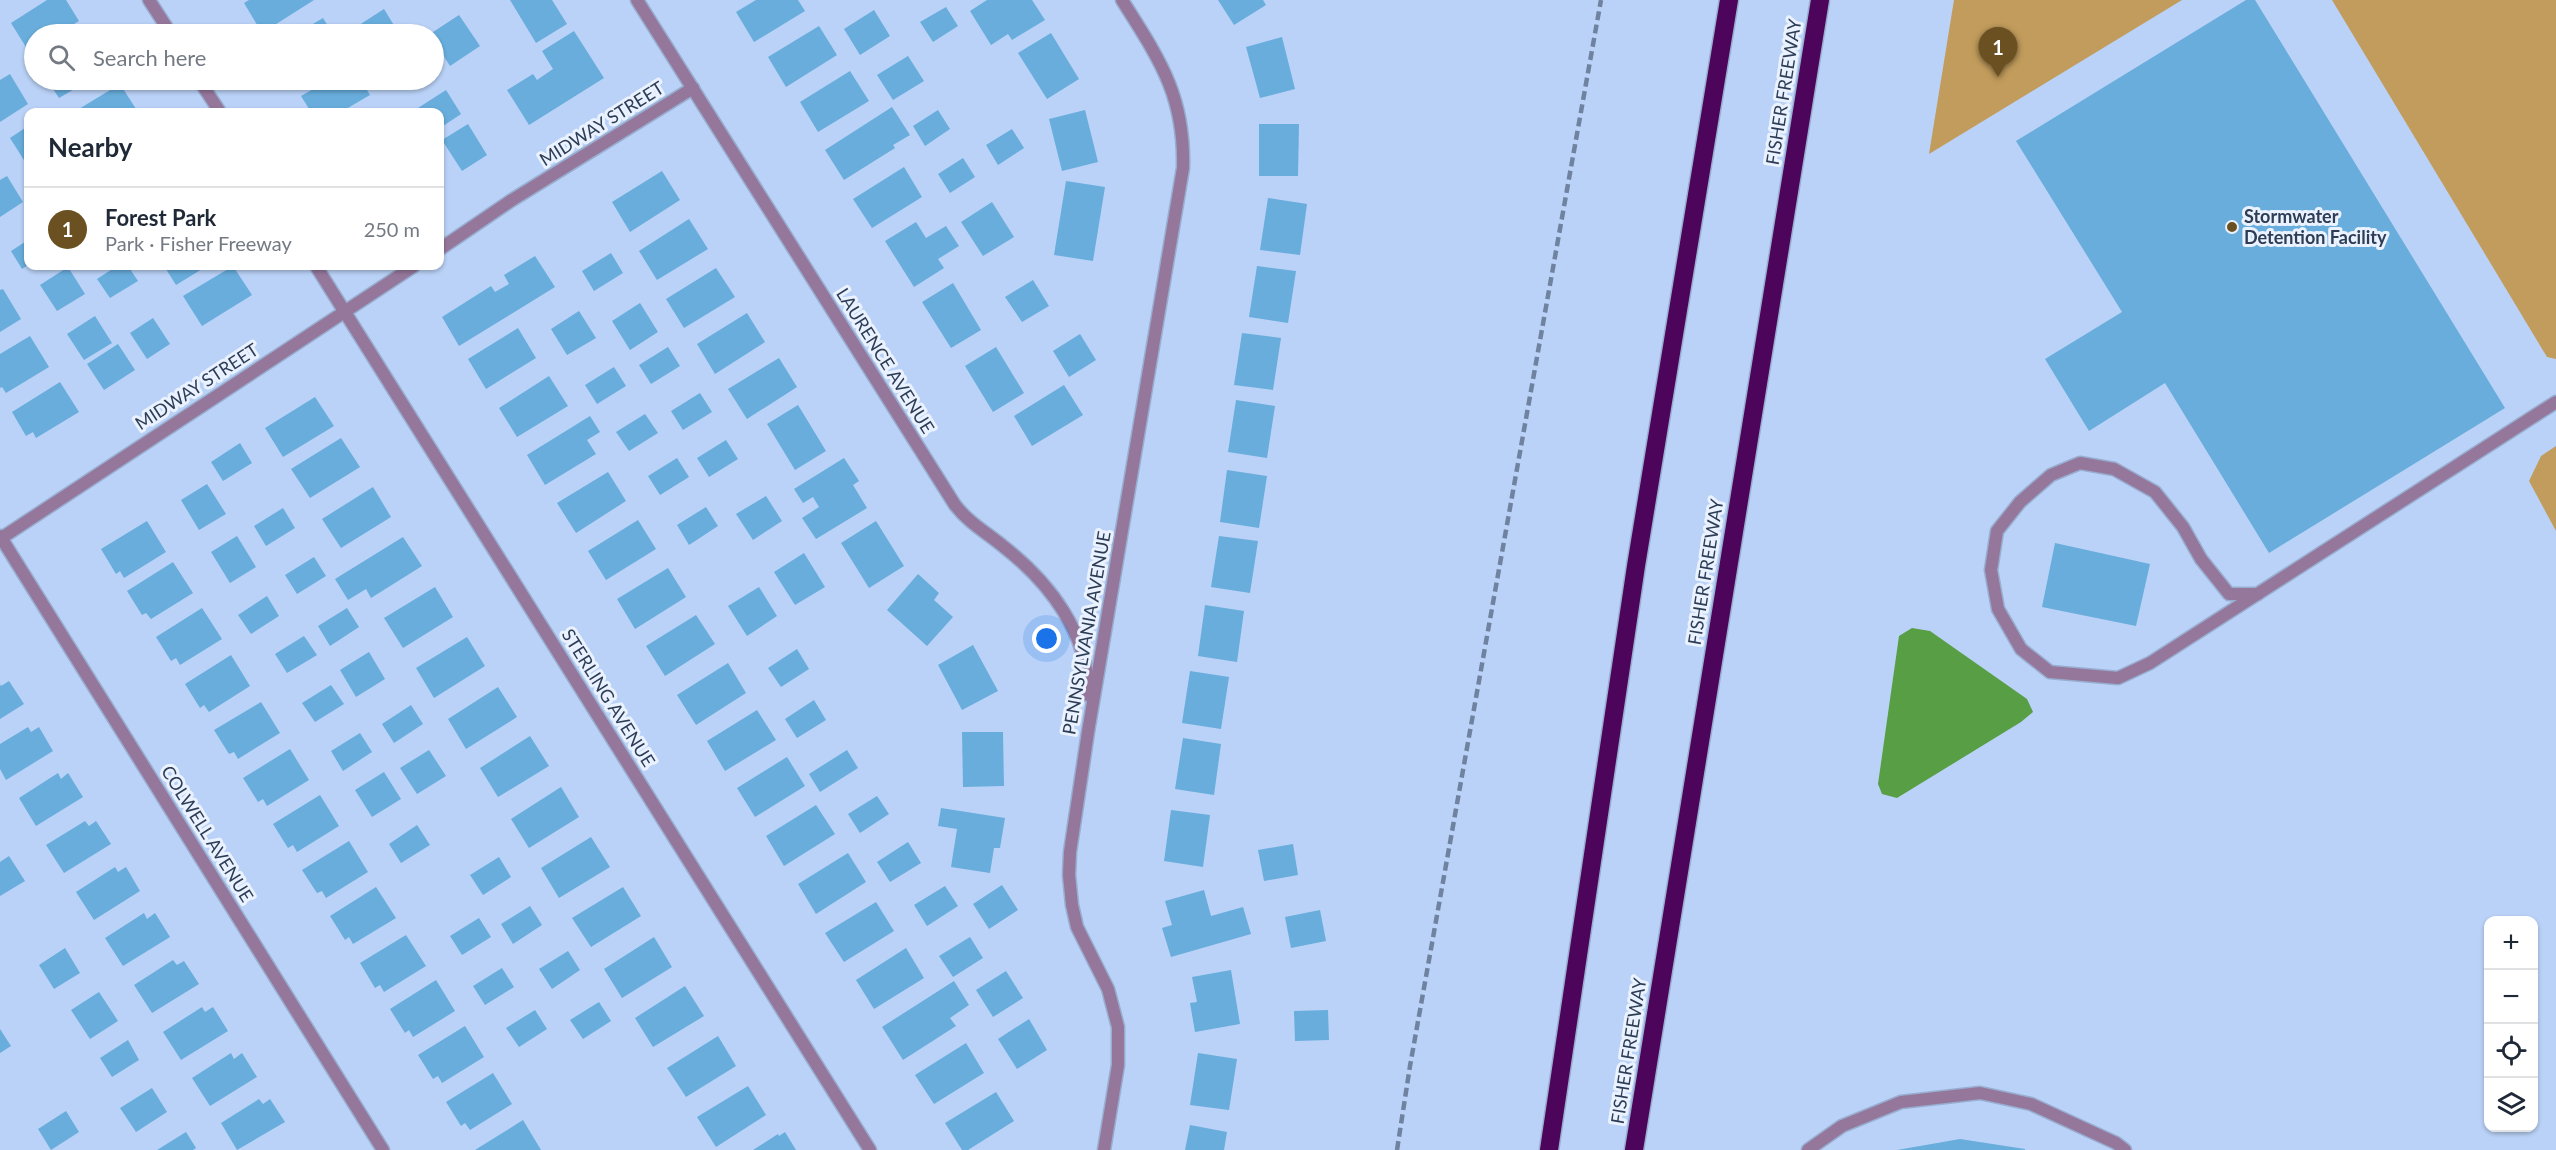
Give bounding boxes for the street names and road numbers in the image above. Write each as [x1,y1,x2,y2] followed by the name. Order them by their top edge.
[1761,17,1806,166] street label: FISHER FREEWAY
[535,76,668,170] street label: MIDWAY STREET
[832,284,940,437] street label: LAURENCE AVENUE
[131,338,262,434] street label: MIDWAY STREET
[1683,497,1728,646] street label: FISHER FREEWAY
[1057,529,1115,736] street label: PENNSYLVANIA AVENUE
[558,624,660,770] street label: STERLING AVENUE
[157,761,259,906] street label: COLWELL AVENUE
[1606,976,1651,1125] street label: FISHER FREEWAY

